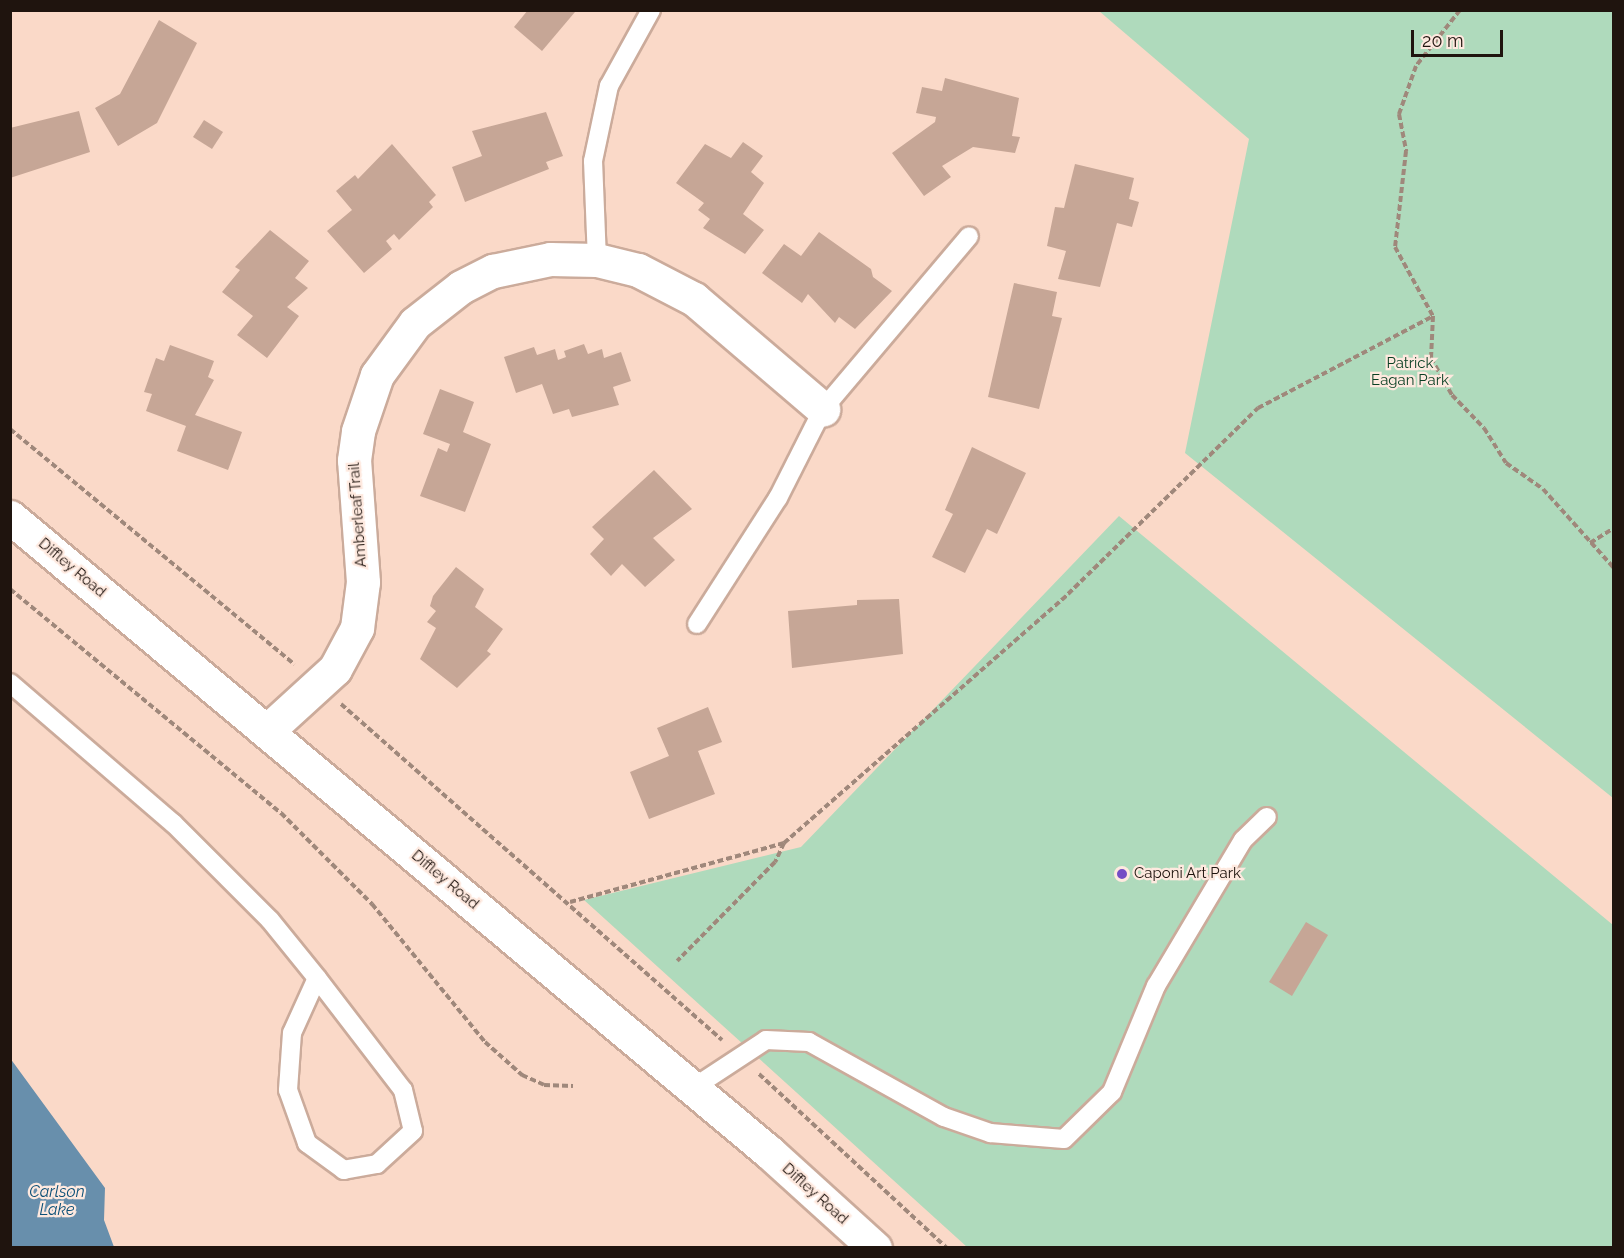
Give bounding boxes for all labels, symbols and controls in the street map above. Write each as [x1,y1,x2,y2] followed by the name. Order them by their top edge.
[1414,18,1506,56] scale bar
[1422,30,1464,51] text: 20 m
[1371,354,1449,389] park label: Patrick Eagan Park
[345,462,371,568] street label: Amberleaf Trail
[35,535,109,601] street label: Diffley Road
[408,847,482,913] street label: Diffley Road
[1134,865,1241,883] place label: Caponi Art Park
[1115,867,1129,881] marker: Caponi Art Park
[778,1160,852,1228] street label: Diffley Road
[29,1182,85,1220] water label: Carlson Lake

